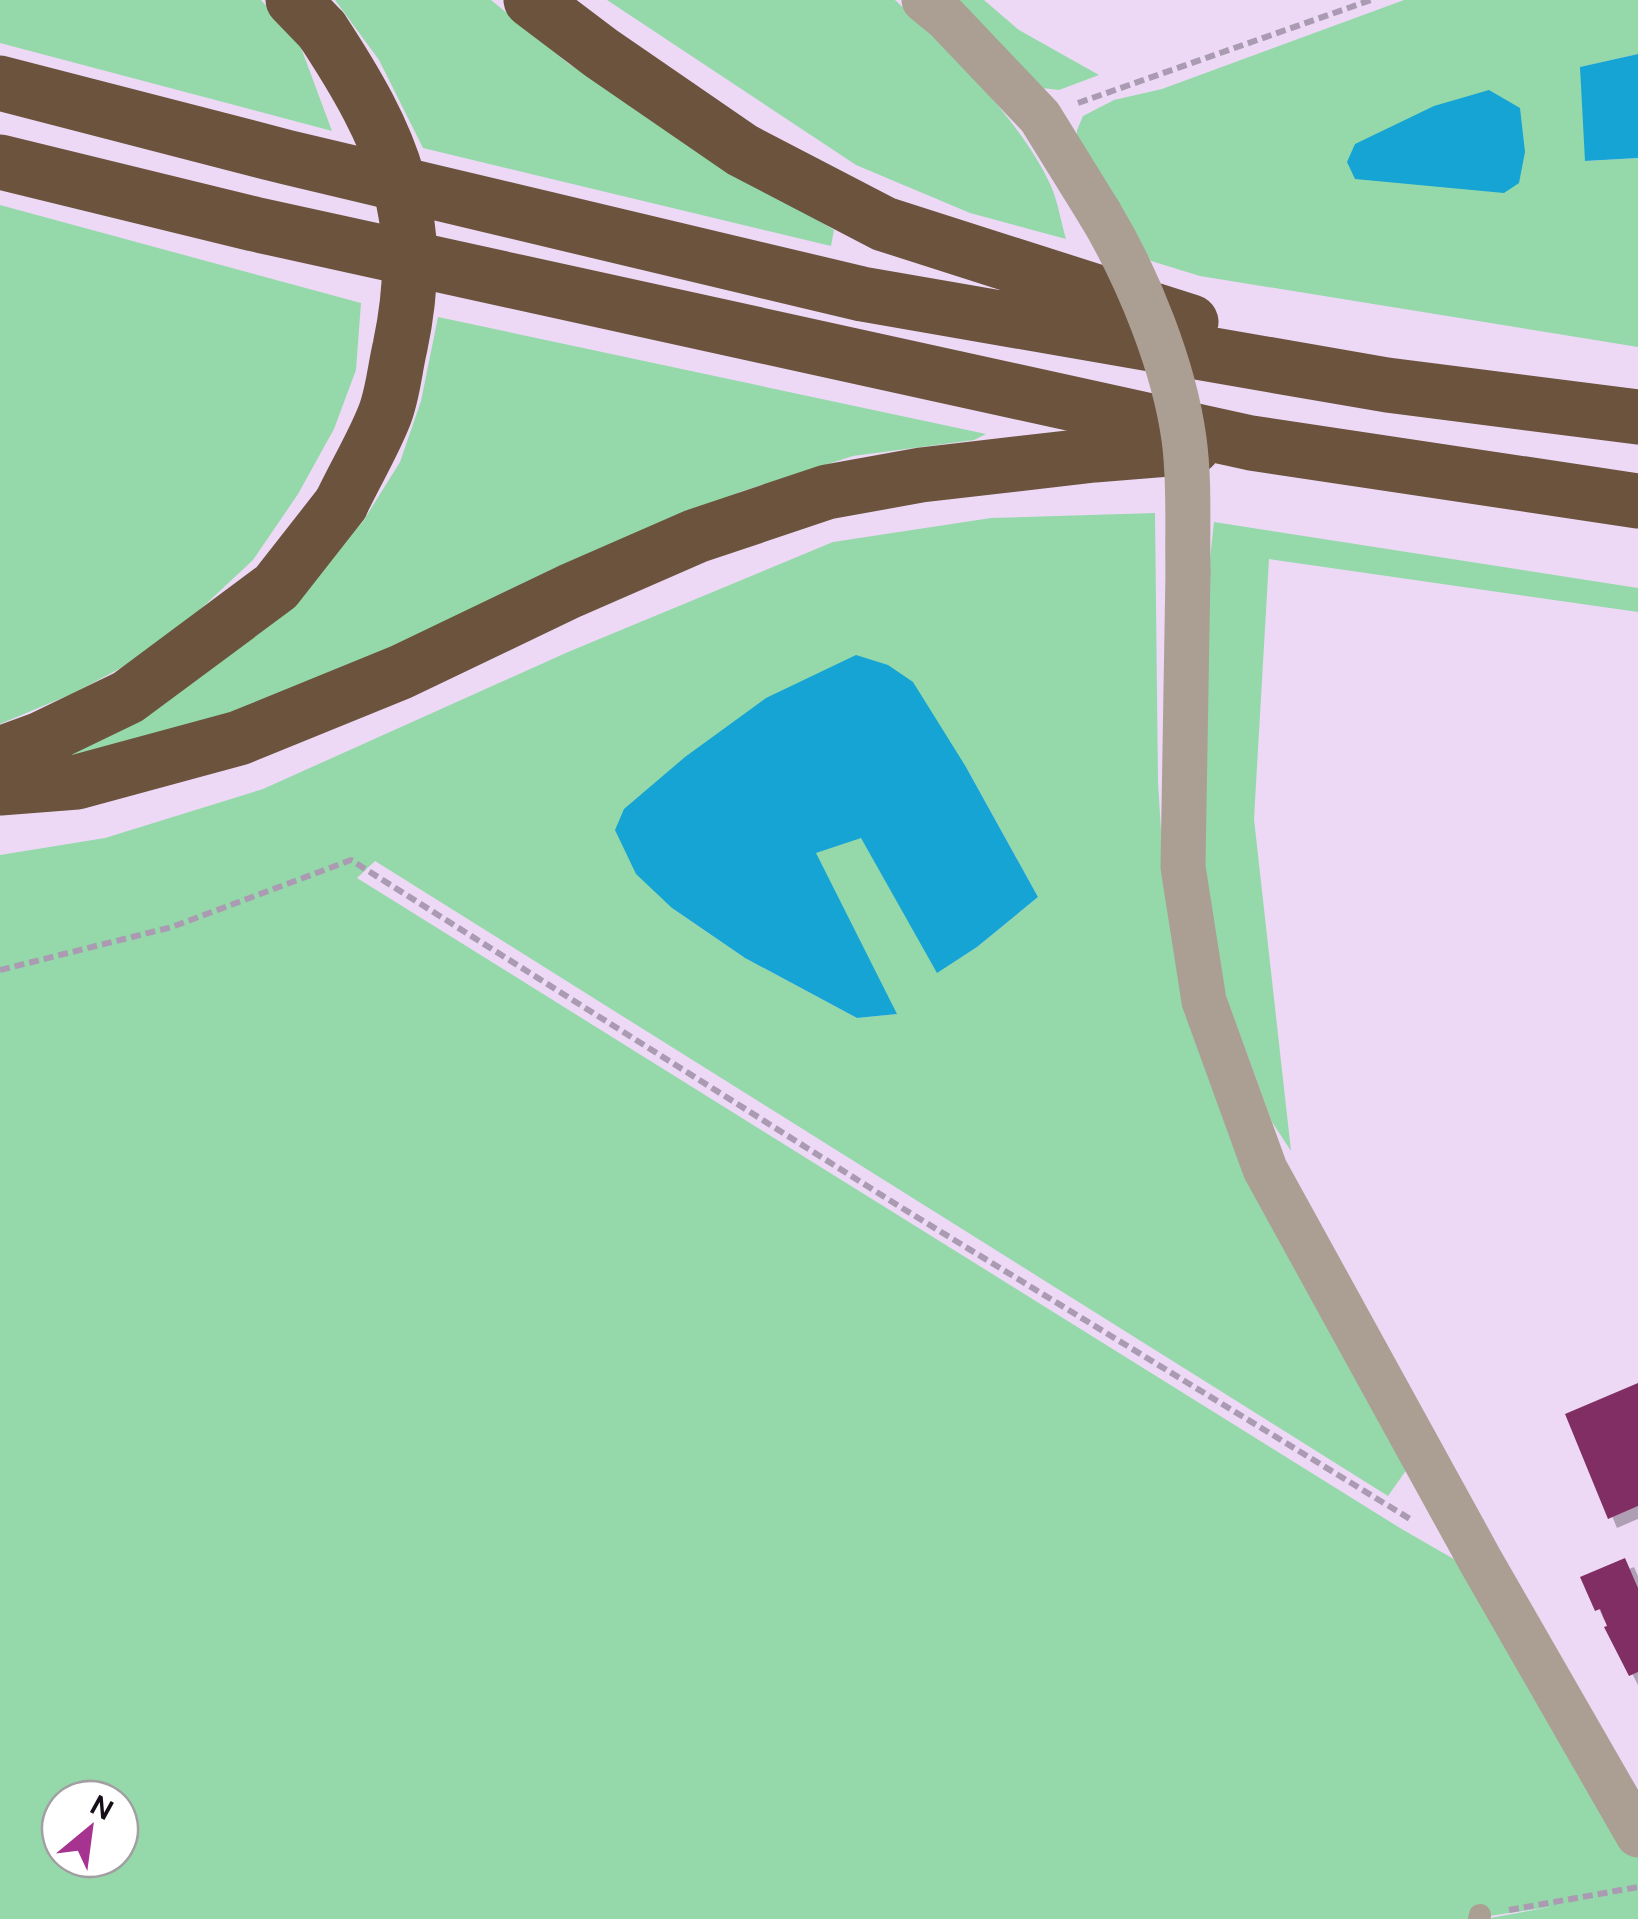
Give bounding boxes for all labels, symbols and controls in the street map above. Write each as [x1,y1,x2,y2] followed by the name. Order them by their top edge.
[40,1779,140,1879] north arrow
[84,1786,120,1829] text: N

